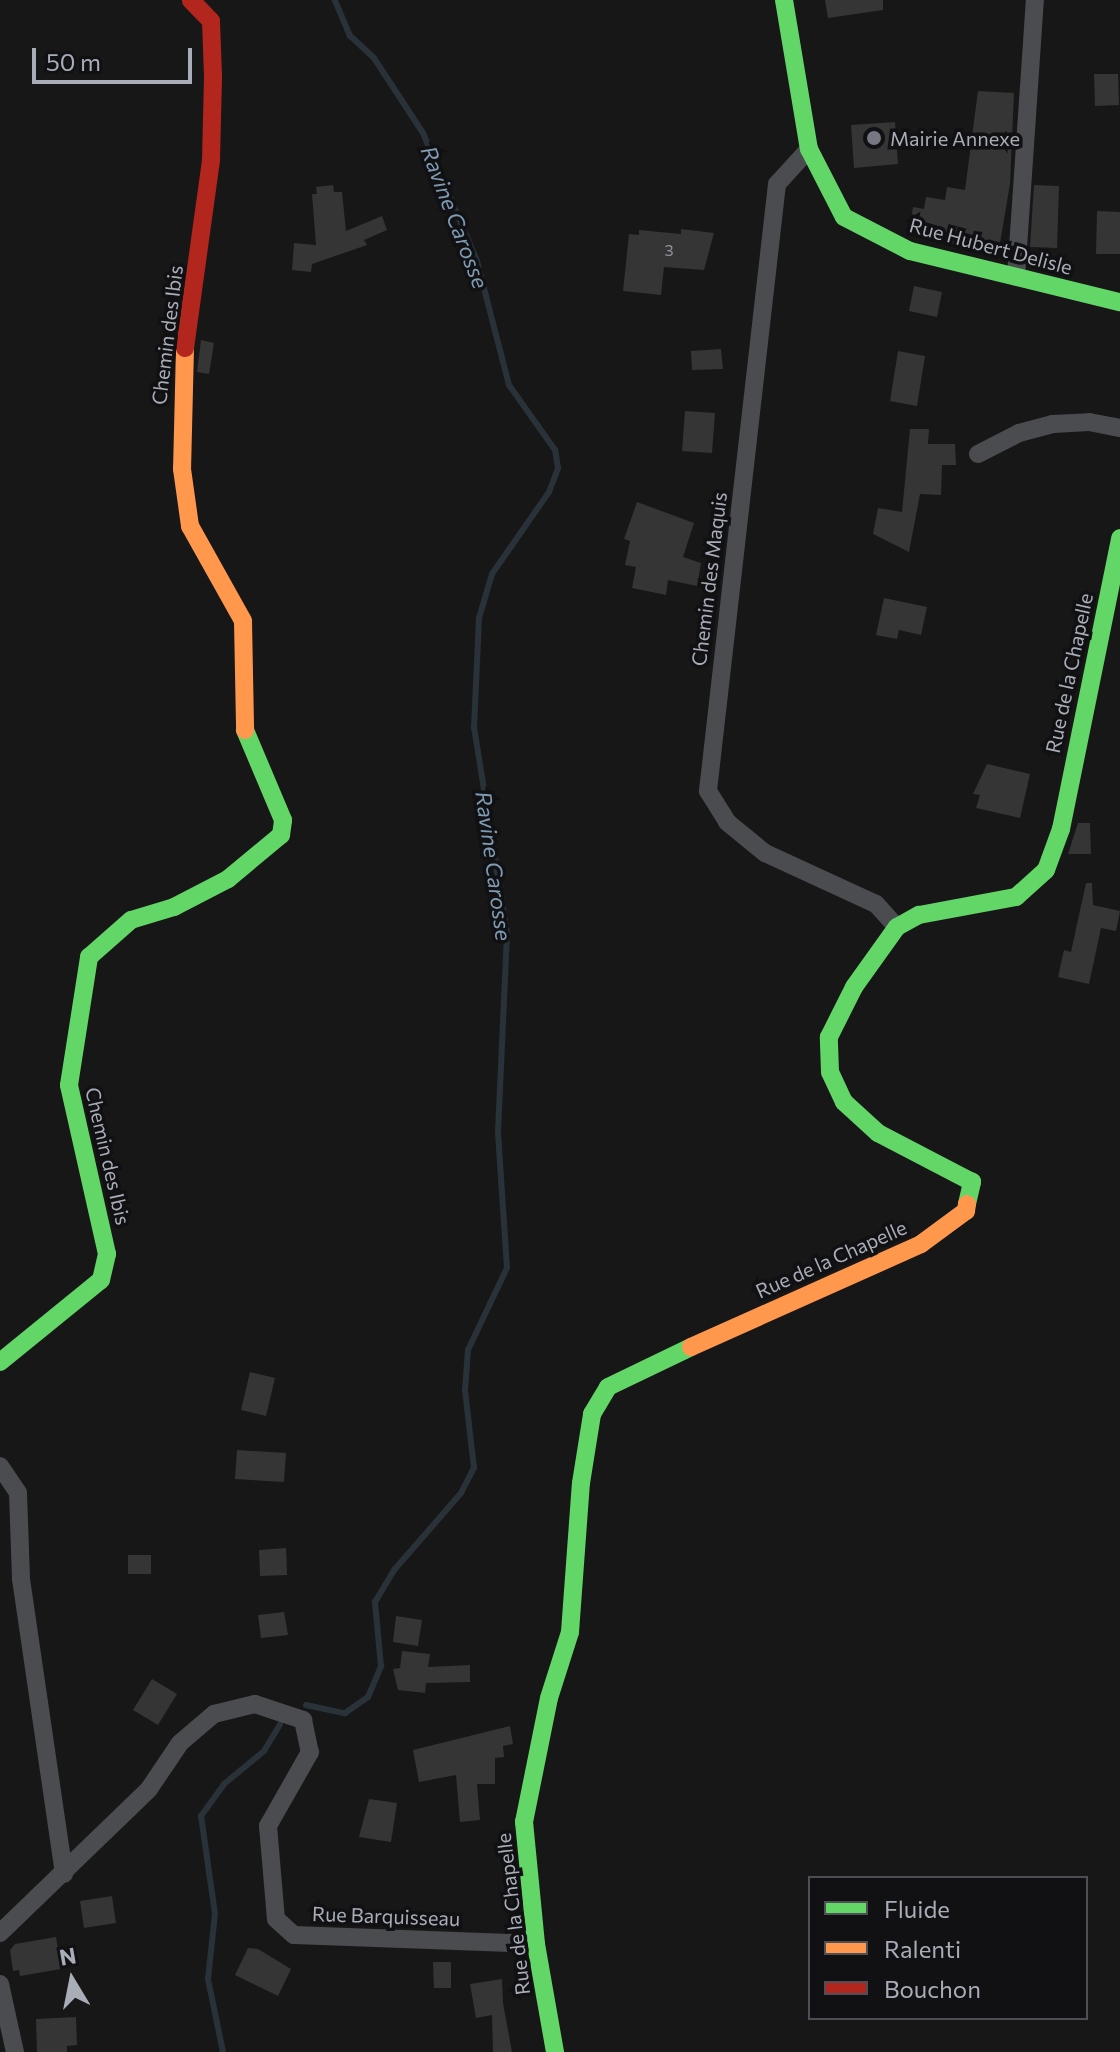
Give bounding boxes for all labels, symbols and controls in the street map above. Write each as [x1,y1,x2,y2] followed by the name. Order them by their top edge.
[36,32,196,82] scale bar
[46,47,101,76] text: 50 m
[890,126,1020,150] place label: Mairie Annexe
[865,129,883,147] marker: Mairie Annexe
[416,142,494,292] water label: Ravine Carosse
[907,213,1075,279] street label: Rue Hubert Delisle
[664,240,674,260] house number: 3
[147,264,187,406] street label: Chemin des Ibis
[686,491,732,667] street label: Chemin des Maquis
[1040,591,1098,755] street label: Rue de la Chapelle
[470,790,518,942] water label: Ravine Carosse
[81,1085,135,1227] street label: Chemin des Ibis
[752,1215,910,1303] street label: Rue de la Chapelle
[491,1832,535,1996] street label: Rue de la Chapelle
[808,1876,1088,2020] legend
[884,1894,950,1923] text: Fluide
[312,1901,460,1931] street label: Rue Barquisseau
[884,1934,961,1963] text: Ralenti
[32,1940,112,2020] north arrow
[57,1941,78,1971] text: N
[884,1974,981,2003] text: Bouchon

